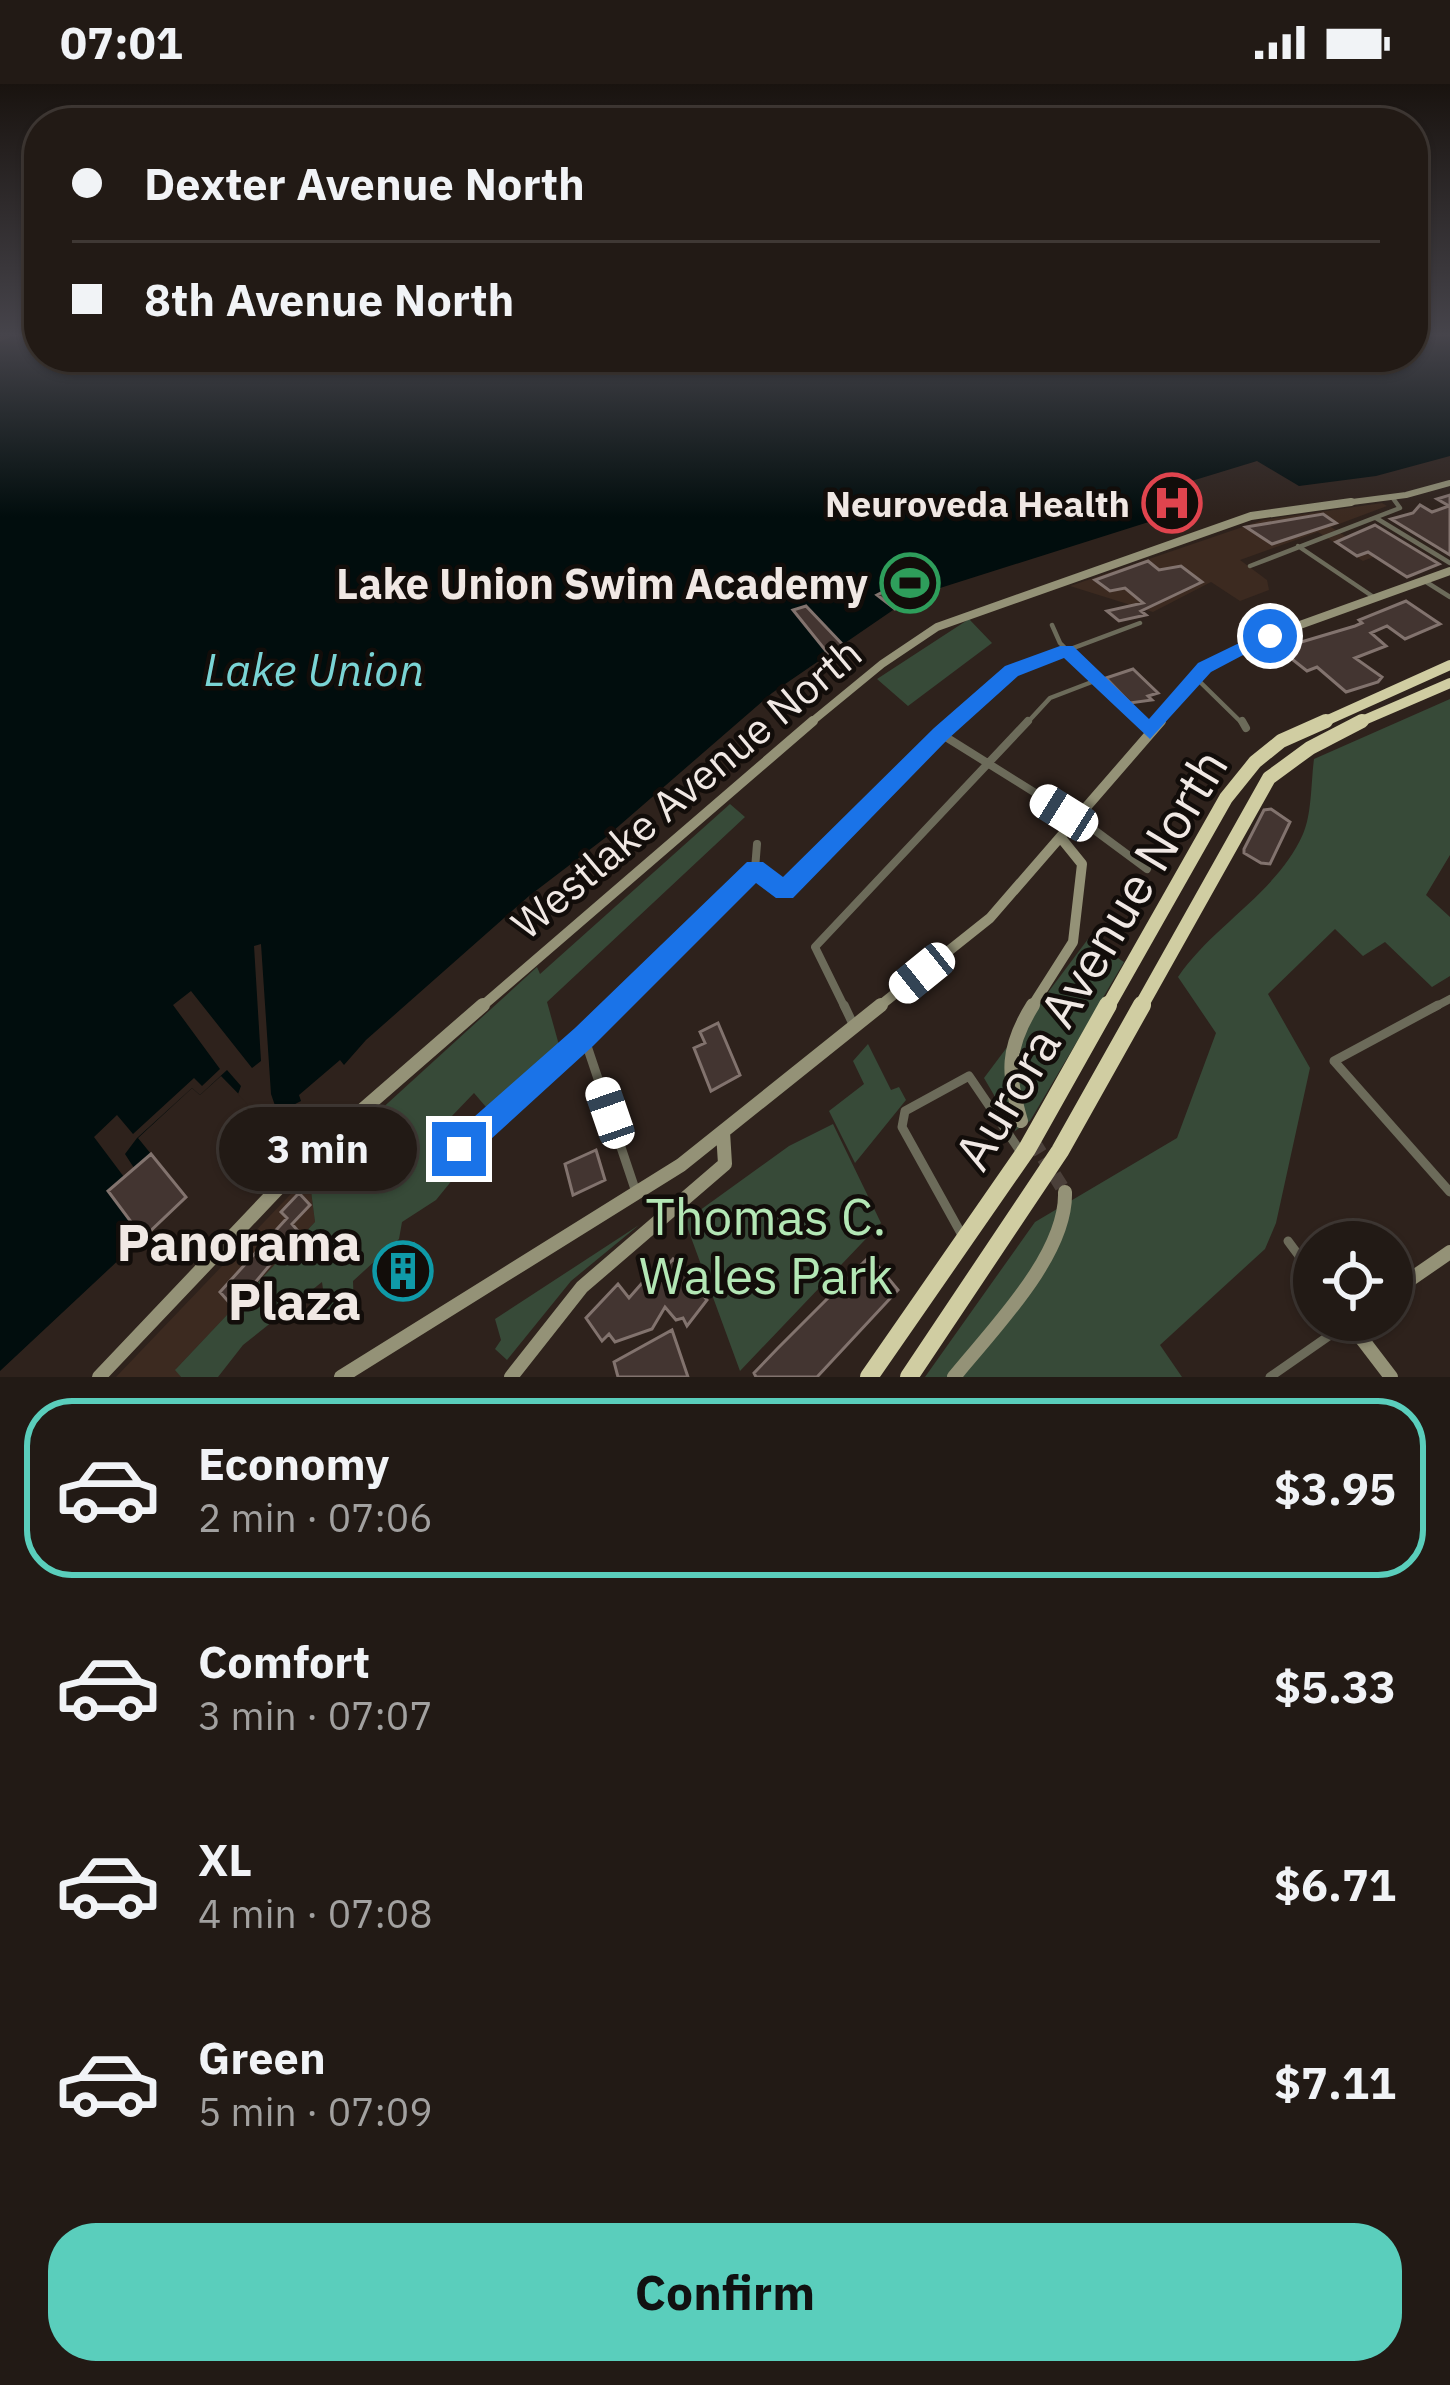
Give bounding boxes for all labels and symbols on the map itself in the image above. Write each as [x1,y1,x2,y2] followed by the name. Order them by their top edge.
[1141,472,1203,534] hospital icon: Neuroveda Health
[825,480,1130,527] place label: Neuroveda Health
[879,552,941,614] sports icon: Lake Union Swim Academy
[336,556,869,611] place label: Lake Union Swim Academy
[1243,609,1297,663] route start
[500,625,872,951] street label: Westlake Avenue North
[204,640,424,698] water label: Lake Union
[938,737,1242,1181] street label: Aurora Avenue North
[1024,779,1104,847] car
[883,936,961,1010] car
[581,1073,639,1153] car
[219,1107,417,1191] callout: 3 min
[432,1122,486,1176] route end
[639,1183,893,1308] park label: Thomas C. Wales Park
[117,1209,361,1334] place label: Panorama Plaza
[372,1240,434,1302] building icon: Panorama Plaza

